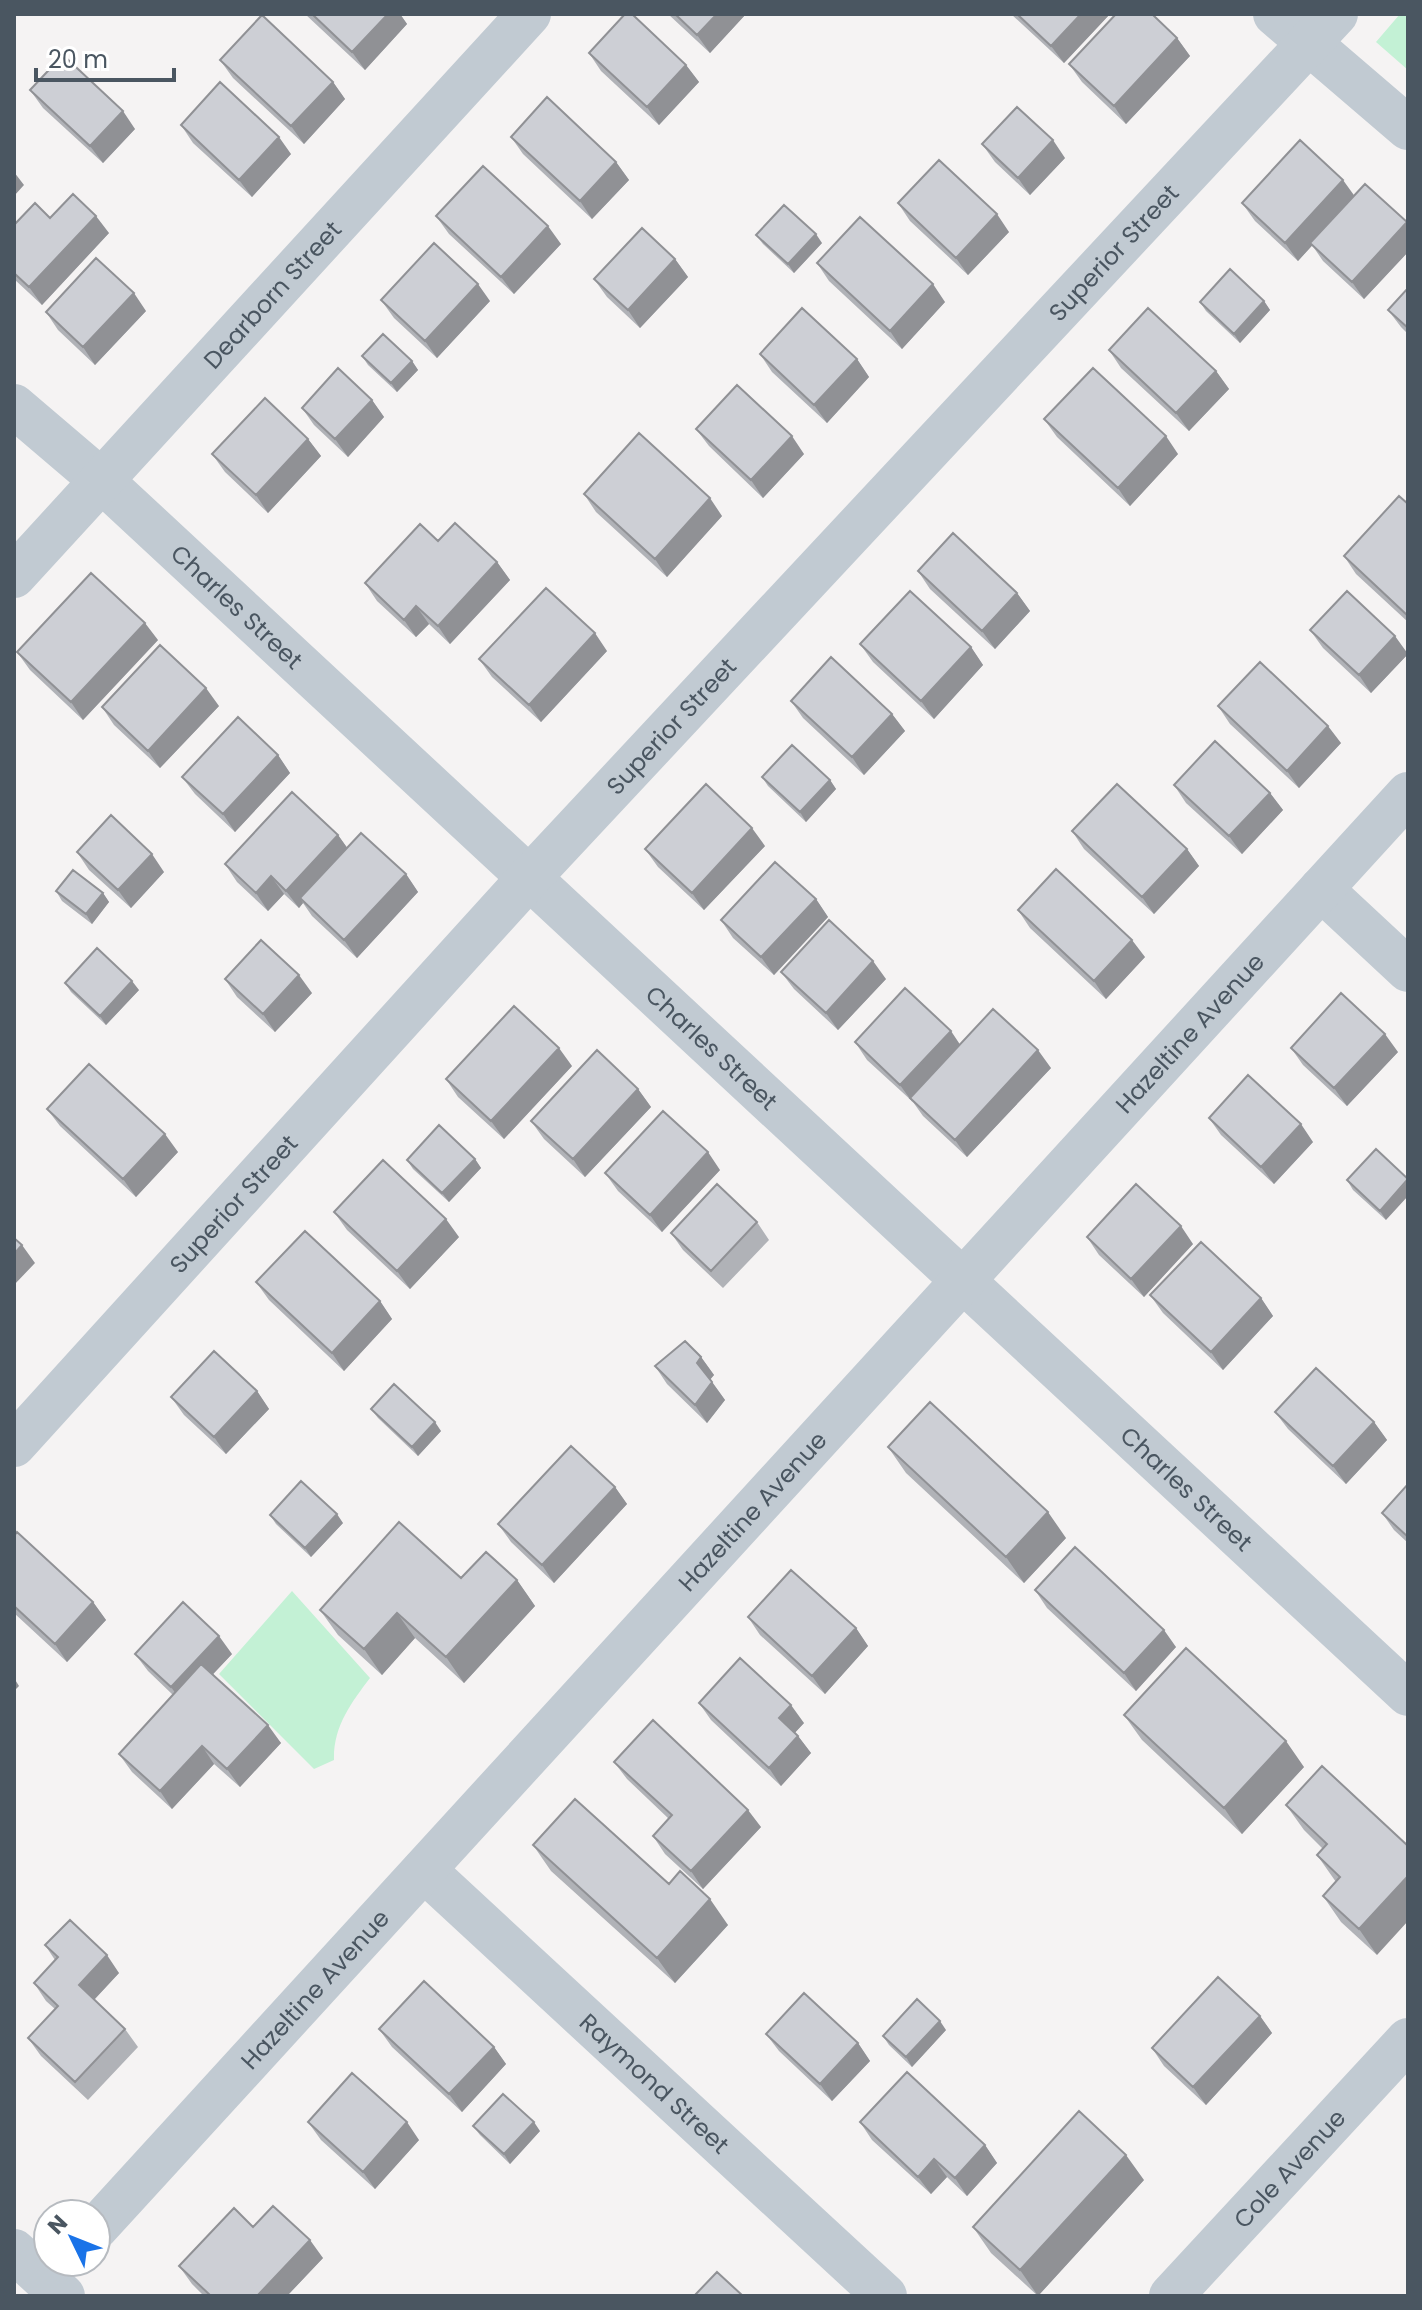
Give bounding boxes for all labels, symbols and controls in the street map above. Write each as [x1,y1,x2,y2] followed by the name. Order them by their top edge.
[36,32,174,82] scale bar
[48,43,108,76] text: 20 m
[1041,177,1186,328] street label: Superior Street
[196,213,348,375] street label: Dearborn Street
[164,537,310,676] street label: Charles Street
[599,650,743,802] street label: Superior Street
[1108,946,1271,1120] street label: Hazeltine Avenue
[639,978,785,1117] street label: Charles Street
[162,1127,305,1280] street label: Superior Street
[1113,1419,1260,1558] street label: Charles Street
[670,1424,834,1598] street label: Hazeltine Avenue
[233,1902,396,2076] street label: Hazeltine Avenue
[573,2006,737,2161] street label: Raymond Street
[1226,2102,1353,2235] street label: Cole Avenue
[32,2198,112,2278] north arrow
[41,2208,75,2241] text: N

